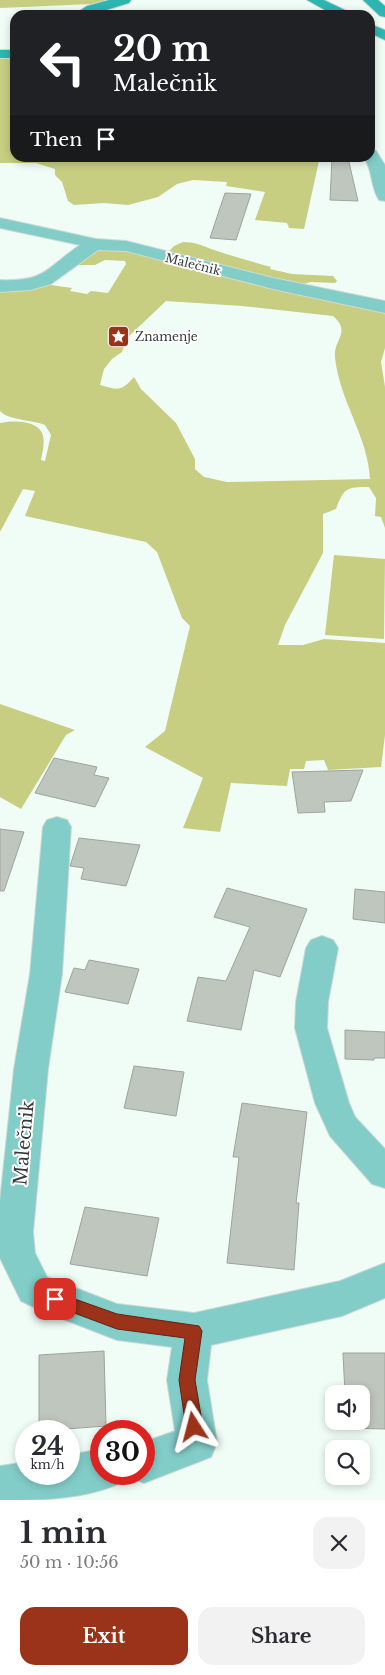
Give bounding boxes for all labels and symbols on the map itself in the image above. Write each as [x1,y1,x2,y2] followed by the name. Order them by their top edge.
[164,250,223,278] street label: Malečnik
[107,324,131,348] place icon: Znamenje
[135,329,198,344] place label: Znamenje
[9,1100,39,1186] street label: Malečnik
[34,1278,76,1320] pin
[167,1400,219,1452] position arrow
[90,1420,155,1485] speed limit sign: 30

